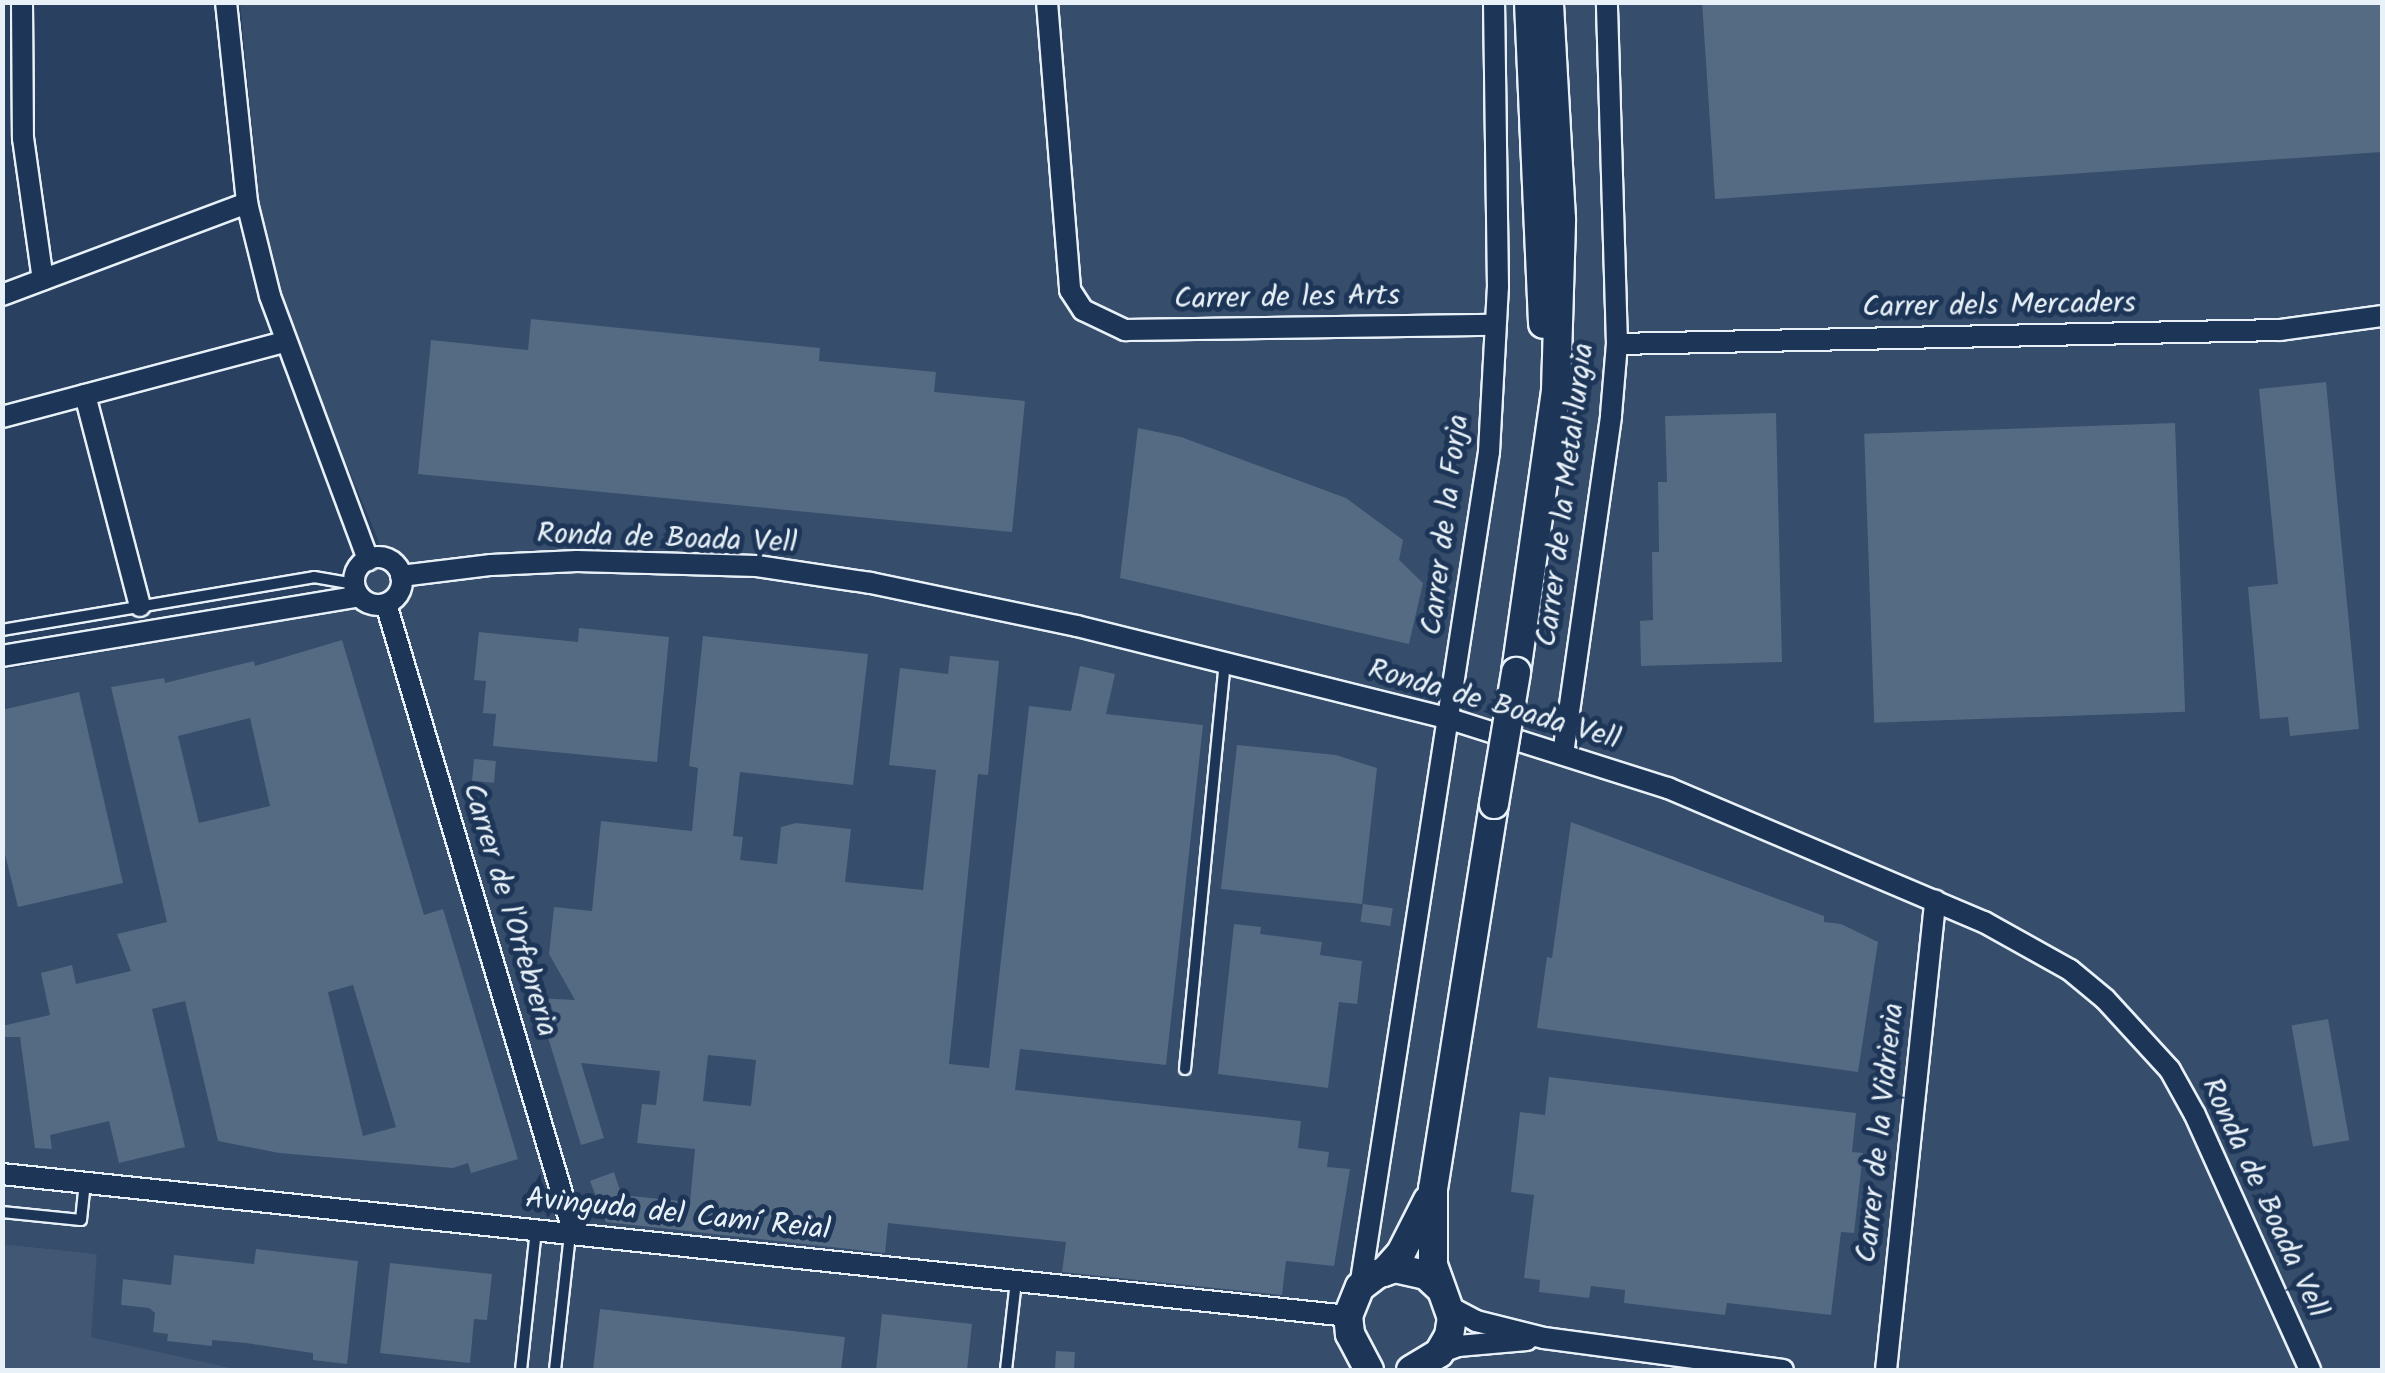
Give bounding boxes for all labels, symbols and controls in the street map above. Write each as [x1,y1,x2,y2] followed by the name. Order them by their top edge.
[1174,278,1400,318] street label: Carrer de les Arts
[1862,286,2136,326] street label: Carrer dels Mercaders
[1530,341,1602,649] street label: Carrer de la Metal·lurgia
[1415,413,1477,637] street label: Carrer de la Forja
[536,516,798,562] street label: Ronda de Boada Vell
[1364,652,1624,758] street label: Ronda de Boada Vell
[453,779,565,1041] street label: Carrer de l'Orfebreria
[1849,1001,1913,1265] street label: Carrer de la Vidrieria
[2193,1072,2335,1324] street label: Ronda de Boada Vell
[524,1181,832,1249] street label: Avinguda del Camí Reial

